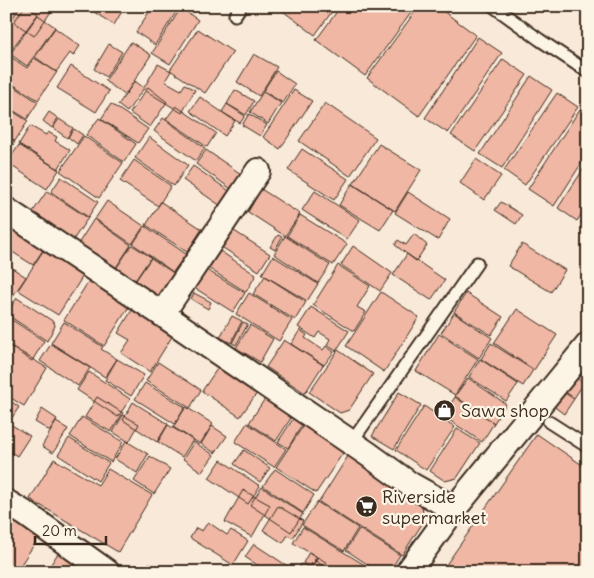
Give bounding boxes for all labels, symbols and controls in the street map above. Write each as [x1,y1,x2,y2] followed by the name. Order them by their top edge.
[433,399,457,423] shop icon: Sawa shop
[461,399,549,422] place label: Sawa shop
[382,485,486,529] place label: Riverside supermarket
[354,495,378,519] supermarket icon: Riverside supermarket
[35,513,106,545] scale bar
[42,521,77,540] text: 20 m

